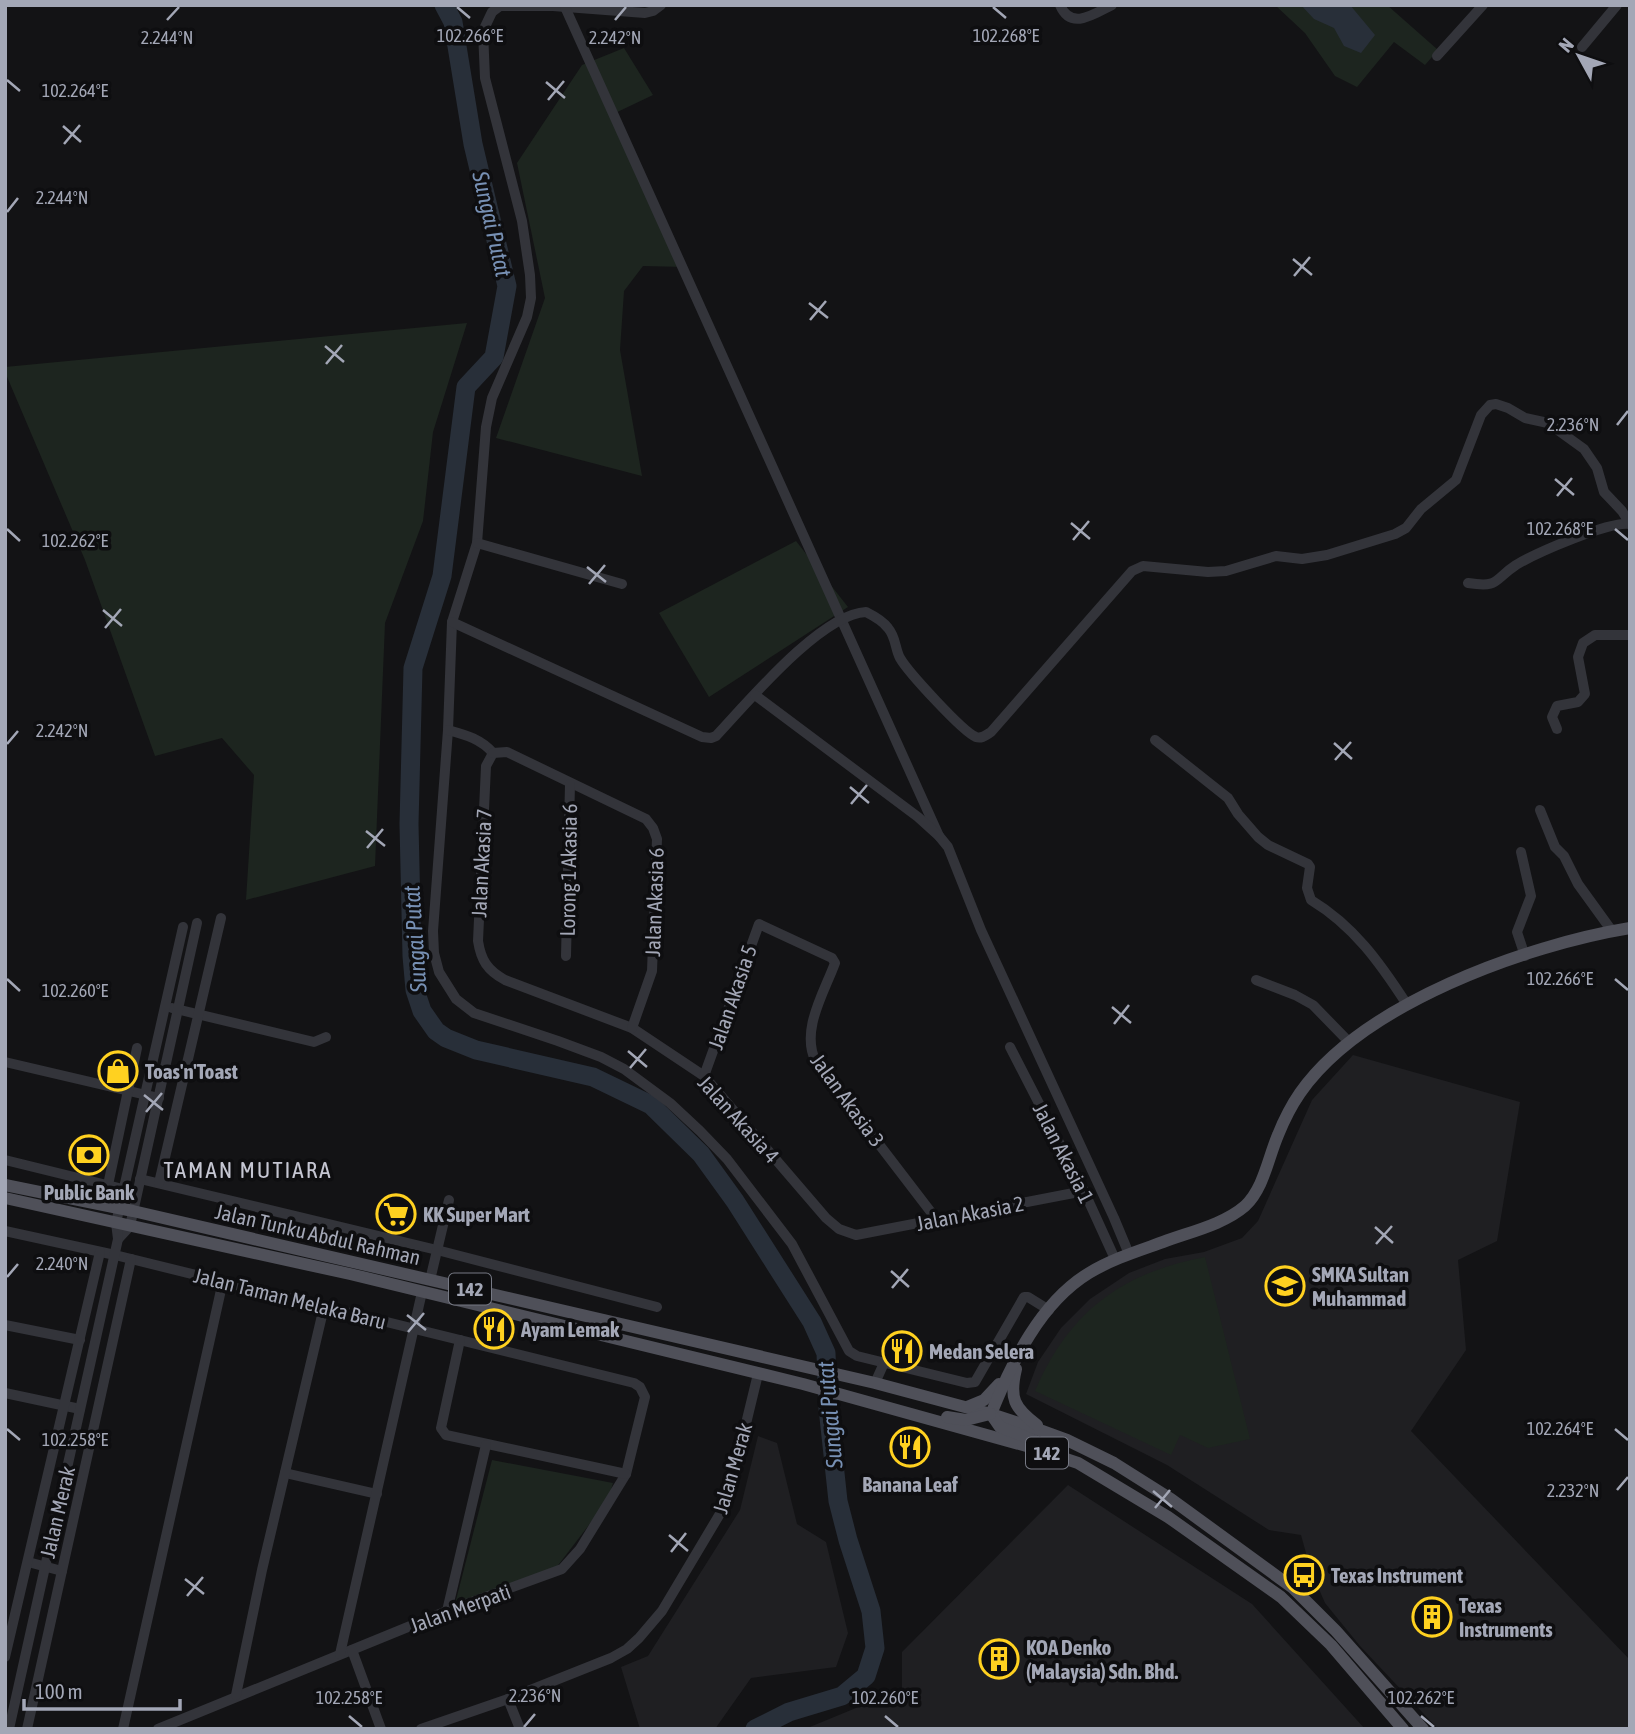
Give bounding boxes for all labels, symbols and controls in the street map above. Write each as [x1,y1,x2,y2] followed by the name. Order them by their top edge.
[1544,21,1614,91] north arrow
[437,25,504,46] text: 102.266°E
[973,25,1040,46] text: 102.268°E
[141,27,193,48] text: 2.244°N
[589,27,641,48] text: 2.242°N
[1554,34,1578,56] text: N
[42,80,109,101] text: 102.264°E
[467,168,517,280] water label: Sungai Putat
[36,187,88,208] text: 2.244°N
[1547,414,1599,435] text: 2.236°N
[1527,518,1594,539] text: 102.268°E
[42,530,109,551] text: 102.262°E
[36,720,88,741] text: 2.242°N
[555,803,581,937] street label: Lorong 1 Akasia 6
[466,808,496,918] street label: Jalan Akasia 7
[640,847,668,957] street label: Jalan Akasia 6
[398,884,432,995] water label: Sungai Putat
[703,942,761,1052] street label: Jalan Akasia 5
[1527,968,1594,989] text: 102.266°E
[42,980,109,1001] text: 102.260°E
[806,1049,890,1151] street label: Jalan Akasia 3
[97,1050,139,1092] shop icon: Toas'n'Toast
[145,1059,238,1083] place label: Toas'n'Toast
[694,1070,784,1168] street label: Jalan Akasia 4
[1029,1099,1099,1207] street label: Jalan Akasia 1
[68,1134,110,1176] bank icon: Public Bank
[164,1157,332,1183] district label: TAMAN MUTIARA
[44,1180,135,1204] place label: Public Bank
[914,1191,1026,1235] street label: Jalan Akasia 2
[375,1193,417,1235] supermarket icon: KK Super Mart
[213,1199,423,1269] street label: Jalan Tunku Abdul Rahman
[423,1202,530,1226] place label: KK Super Mart
[36,1253,88,1274] text: 2.240°N
[1312,1262,1409,1310] place label: SMKA Sultan Muhammad
[191,1263,389,1333] street label: Jalan Taman Melaka Baru
[1264,1265,1306,1307] school or university icon: SMKA Sultan Muhammad
[449,1274,491,1304] road number: 142
[473,1308,515,1350] restaurant icon: Ayam Lemak
[520,1317,620,1341] place label: Ayam Lemak
[881,1330,923,1372] restaurant icon: Medan Selera
[929,1339,1034,1363] place label: Medan Selera
[812,1360,848,1471] water label: Sungai Putat
[1527,1418,1594,1439] text: 102.264°E
[708,1420,756,1516] street label: Jalan Merak
[889,1426,931,1468] restaurant icon: Banana Leaf
[42,1429,109,1450] text: 102.258°E
[1026,1438,1068,1469] road number: 142
[35,1464,79,1560] street label: Jalan Merak
[862,1472,958,1496] place label: Banana Leaf
[1547,1480,1599,1501] text: 2.232°N
[1283,1554,1325,1596] bus stop icon: Texas Instrument
[1331,1563,1463,1587] place label: Texas Instrument
[406,1579,514,1637] street label: Jalan Merpati
[1459,1593,1553,1641] place label: Texas Instruments
[1411,1596,1453,1638] building icon: Texas Instruments
[1026,1635,1178,1683] place label: KOA Denko (Malaysia) Sdn. Bhd.
[978,1638,1020,1680] building icon: KOA Denko (Malaysia) Sdn. Bhd.
[24,1668,180,1712] scale bar
[35,1679,83,1703] text: 100 m
[509,1685,561,1706] text: 2.236°N
[316,1687,383,1708] text: 102.258°E
[852,1687,919,1708] text: 102.260°E
[1388,1687,1455,1708] text: 102.262°E

